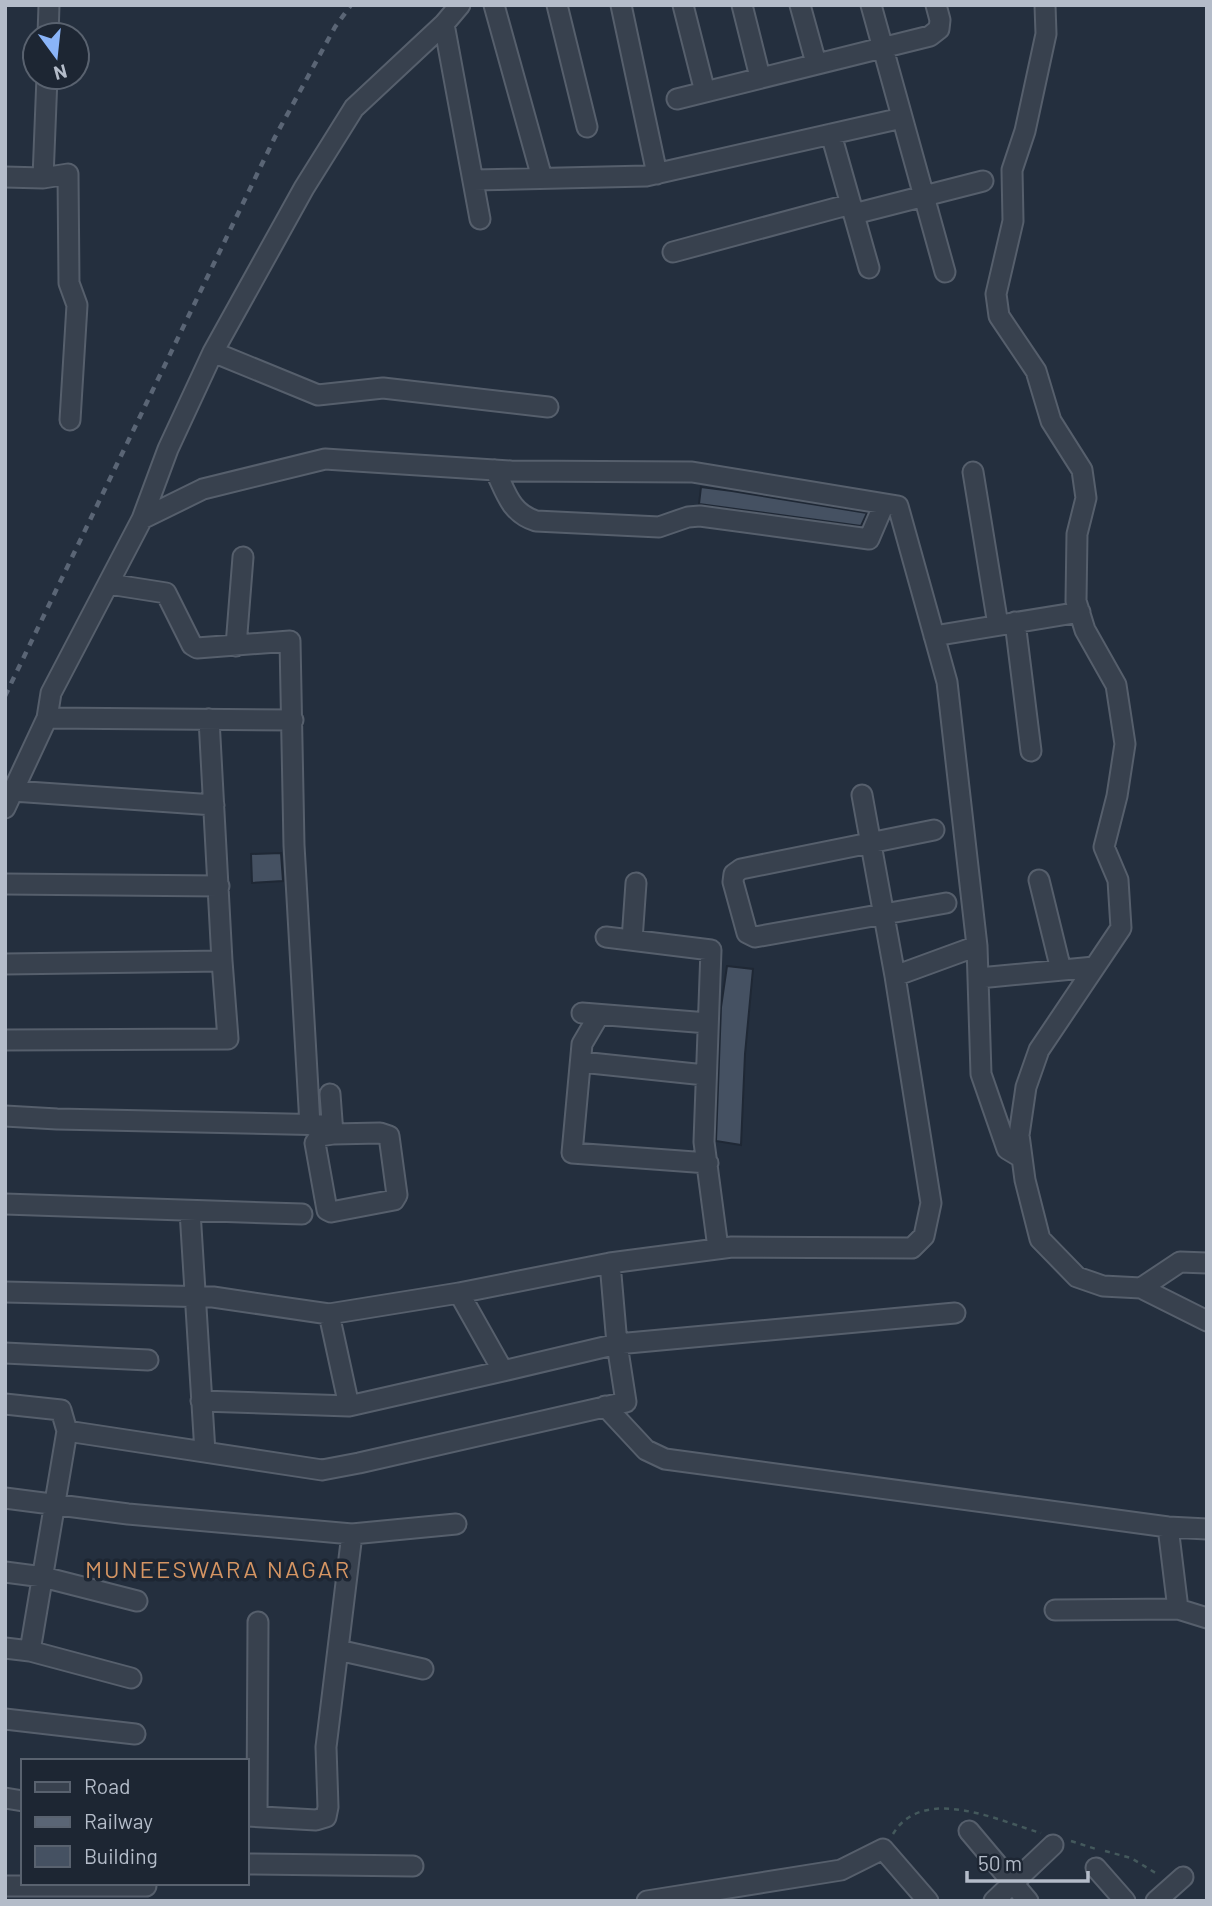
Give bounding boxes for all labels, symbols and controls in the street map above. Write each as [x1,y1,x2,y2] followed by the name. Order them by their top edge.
[21,21,91,91] north arrow
[51,60,70,86] text: N
[85,1554,351,1583] district label: MUNEESWARA NAGAR
[21,1759,248,1885] legend
[84,1773,130,1798] text: Road
[84,1808,153,1833] text: Railway
[967,1840,1088,1884] scale bar
[84,1843,158,1868] text: Building
[978,1850,1022,1875] text: 50 m

